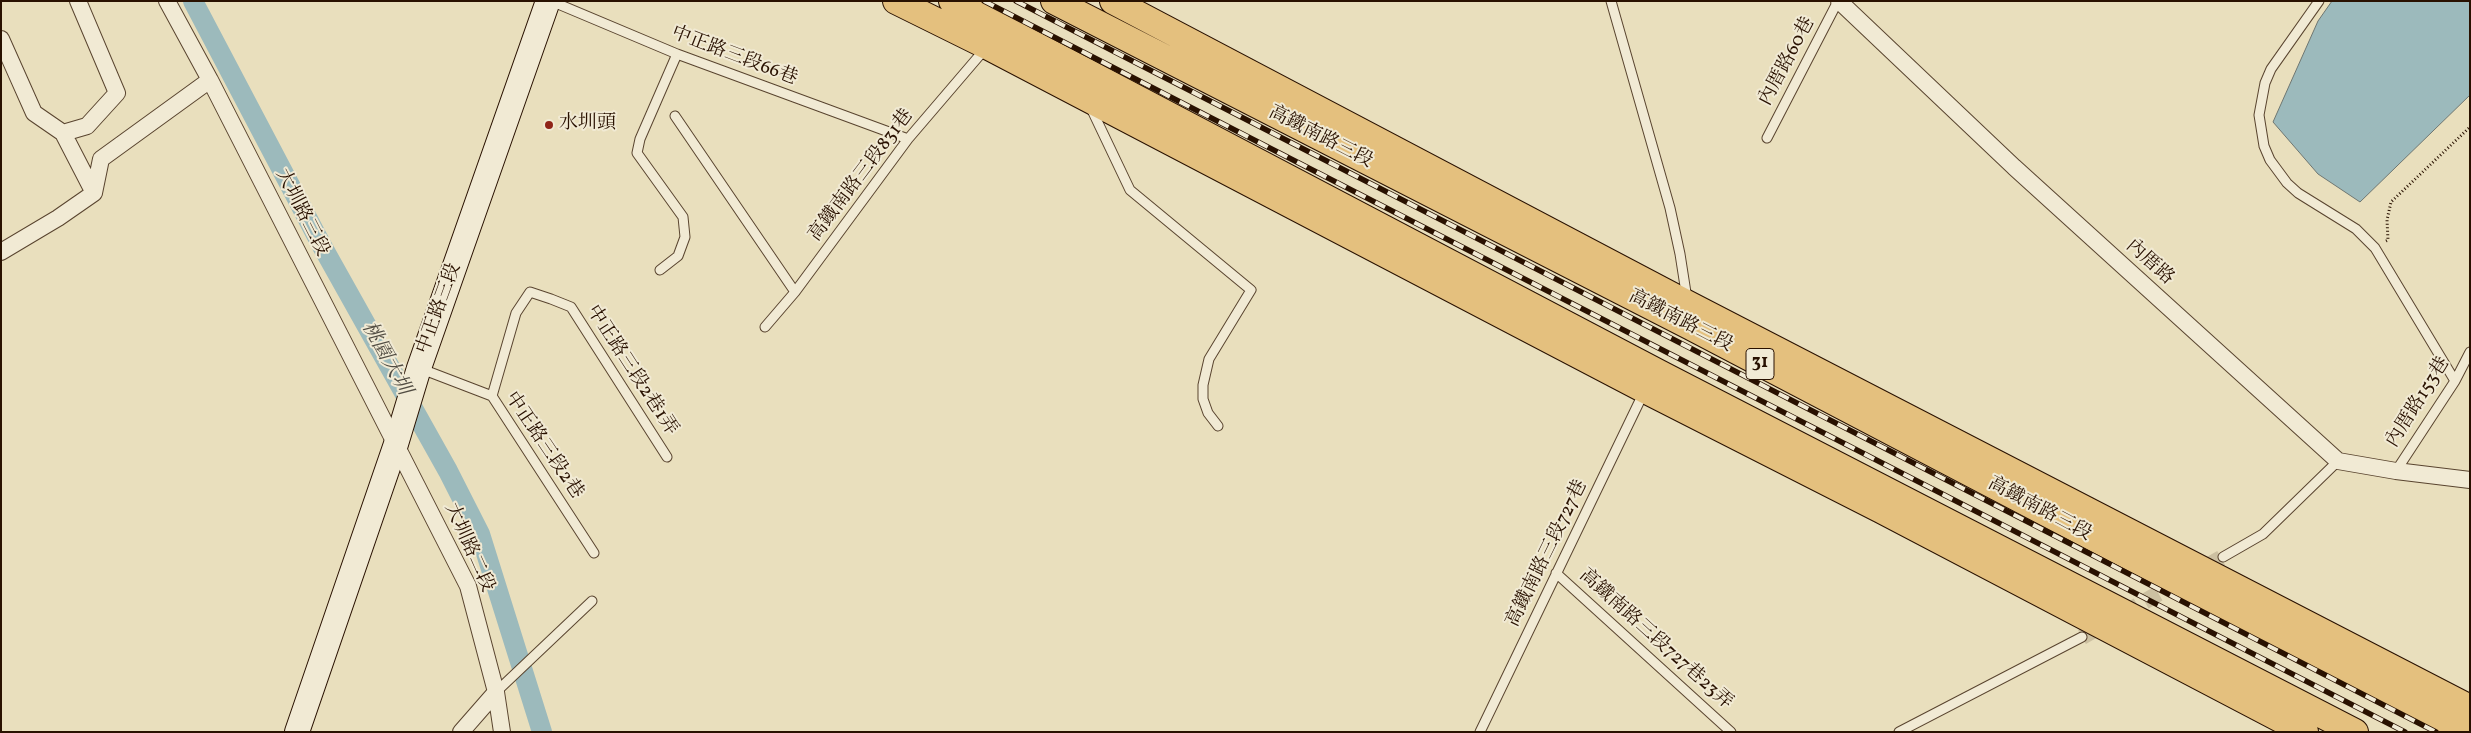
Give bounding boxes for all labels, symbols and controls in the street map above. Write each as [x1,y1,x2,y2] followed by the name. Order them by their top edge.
[1755,14,1821,110] street label: 內厝路60巷
[668,22,800,92] street label: 中正路三段66巷
[1264,102,1376,174] street label: 高鐵南路三段
[805,105,919,247] street label: 高鐵南路三段831巷
[559,114,616,136] place label: 水圳頭
[543,119,555,131] marker: 水圳頭
[269,166,333,260] street label: 大圳路三段
[2120,235,2178,291] street label: 內厝路
[413,260,467,358] street label: 中正路三段
[1624,286,1736,358] street label: 高鐵南路三段
[580,302,682,440] street label: 中正路三段2巷1弄
[355,318,415,400] water label: 桃園大圳
[1746,348,1774,379] road number: 31
[2382,354,2456,452] street label: 內厝路153巷
[499,388,587,504] street label: 中正路三段2巷
[1983,473,2095,547] street label: 高鐵南路三段
[1503,477,1593,631] street label: 高鐵南路三段727巷
[438,500,498,596] street label: 大圳路二段
[1573,565,1737,715] street label: 高鐵南路三段727巷23弄

